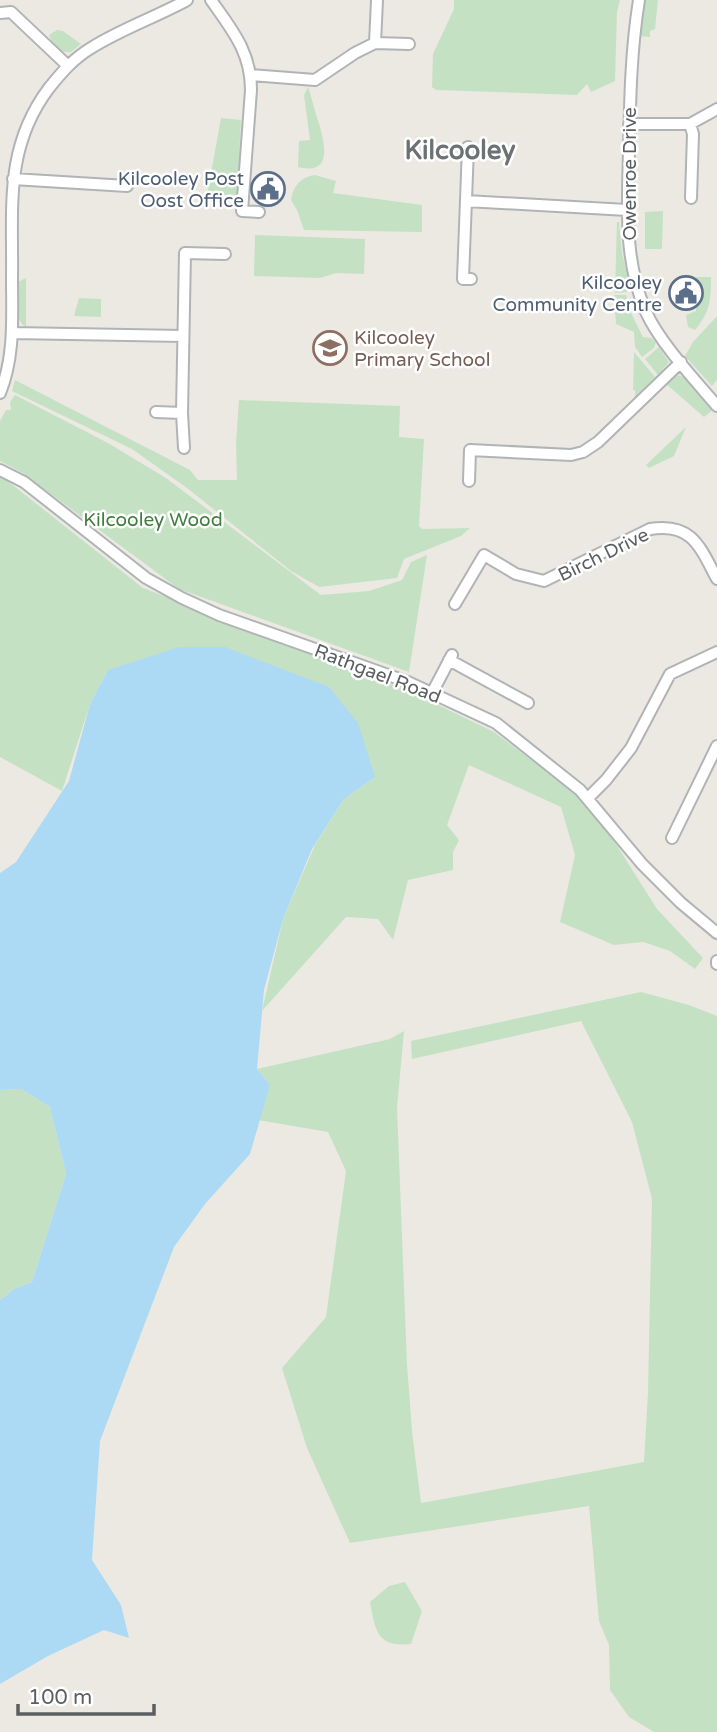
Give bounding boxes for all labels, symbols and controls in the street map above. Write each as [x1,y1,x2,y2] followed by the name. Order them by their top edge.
[619,107,641,241] street label: Owenroe Drive
[405,135,515,166] district label: Kilcooley
[118,168,244,212] place label: Kilcooley Post Oost Office
[249,170,287,208] public building icon: Kilcooley Post Oost Office
[493,272,662,316] place label: Kilcooley Community Centre
[667,274,705,312] public building icon: Kilcooley Community Centre
[354,327,490,371] place label: Kilcooley Primary School
[311,329,349,367] school or university icon: Kilcooley Primary School
[83,509,223,531] park label: Kilcooley Wood
[554,523,652,586] street label: Birch Drive
[311,640,444,708] street label: Rathgael Road
[18,1672,154,1716] scale bar
[28,1685,92,1710] text: 100 m

